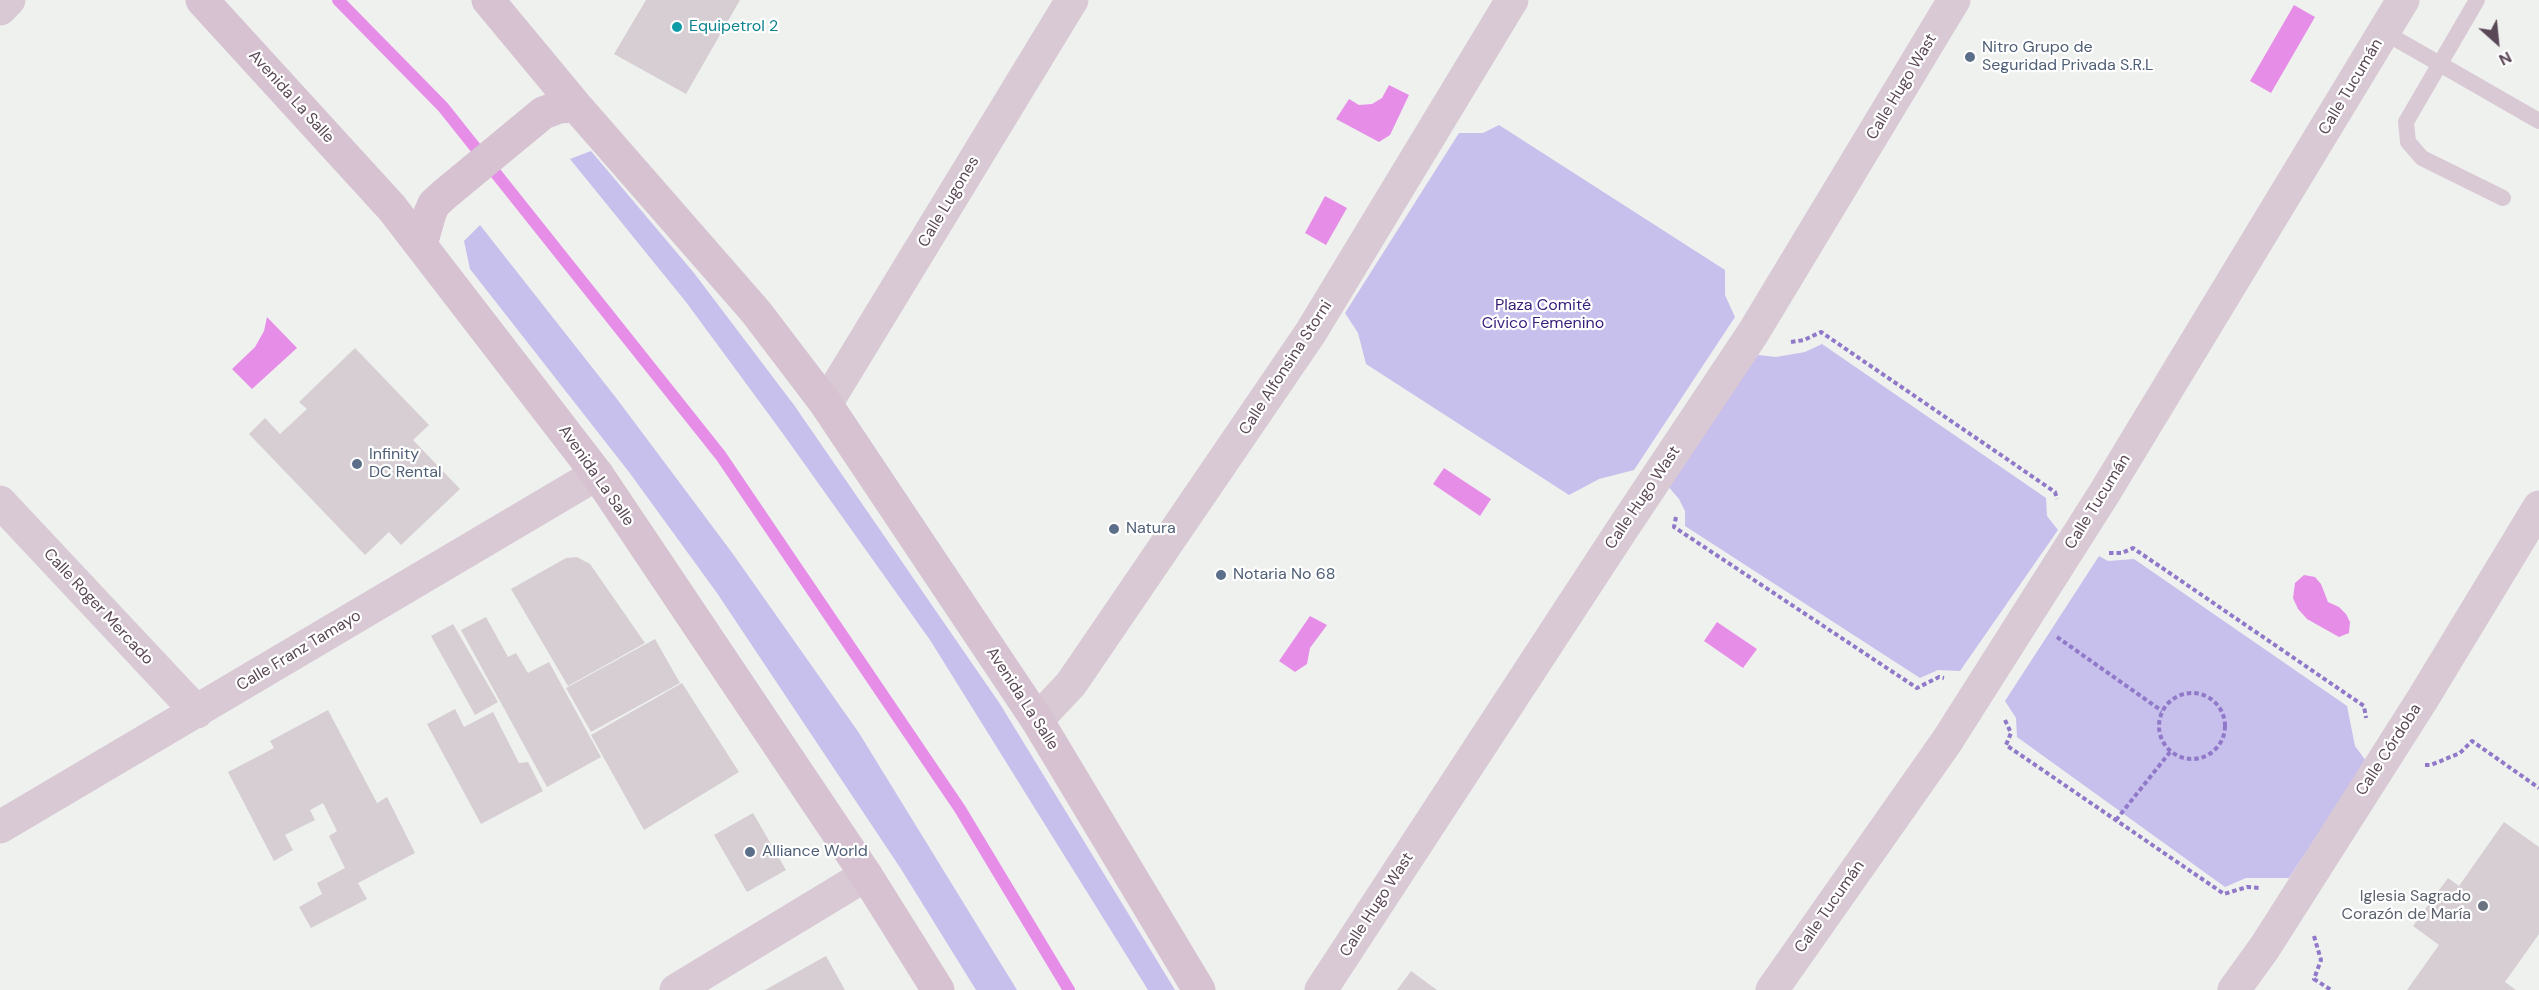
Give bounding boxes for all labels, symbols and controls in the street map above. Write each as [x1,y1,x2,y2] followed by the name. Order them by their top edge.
[2467,12,2527,72] north arrow
[689,17,778,37] place label: Equipetrol 2
[670,20,684,34] marker: Equipetrol 2
[1863,30,1941,144] street label: Calle Hugo Wast
[2315,36,2387,138] street label: Calle Tucumán
[1982,38,2154,76] place label: Nitro Grupo de Seguridad Privada S.R.L
[2495,46,2515,70] text: N
[244,47,338,147] street label: Avenida La Salle
[1963,50,1977,64] marker: Nitro Grupo de Seguridad Privada S.R.L
[914,153,984,251] street label: Calle Lugones
[1482,296,1604,334] park label: Plaza Comité Cívico Femenino
[1235,297,1337,439] street label: Calle Alfonsina Storni
[554,422,638,530] street label: Avenida La Salle
[1601,443,1685,553] street label: Calle Hugo Wast
[369,445,442,483] place label: Infinity DC Rental
[2061,451,2135,553] street label: Calle Tucumán
[350,457,364,471] marker: Infinity DC Rental
[1126,519,1176,539] place label: Natura
[1107,522,1121,536] marker: Natura
[39,545,157,669] street label: Calle Roger Mercado
[1233,565,1335,585] place label: Notaria No 68
[1214,568,1228,582] marker: Notaria No 68
[233,606,365,696] street label: Calle Franz Tamayo
[982,644,1062,754] street label: Avenida La Salle
[2352,701,2426,799] street label: Calle Córdoba
[762,842,868,862] place label: Alliance World
[743,845,757,859] marker: Alliance World
[1336,849,1418,961] street label: Calle Hugo Wast
[1791,857,1869,957] street label: Calle Tucumán
[2341,887,2471,925] place label: Iglesia Sagrado Corazón de María
[2476,899,2490,913] marker: Iglesia Sagrado Corazón de María

